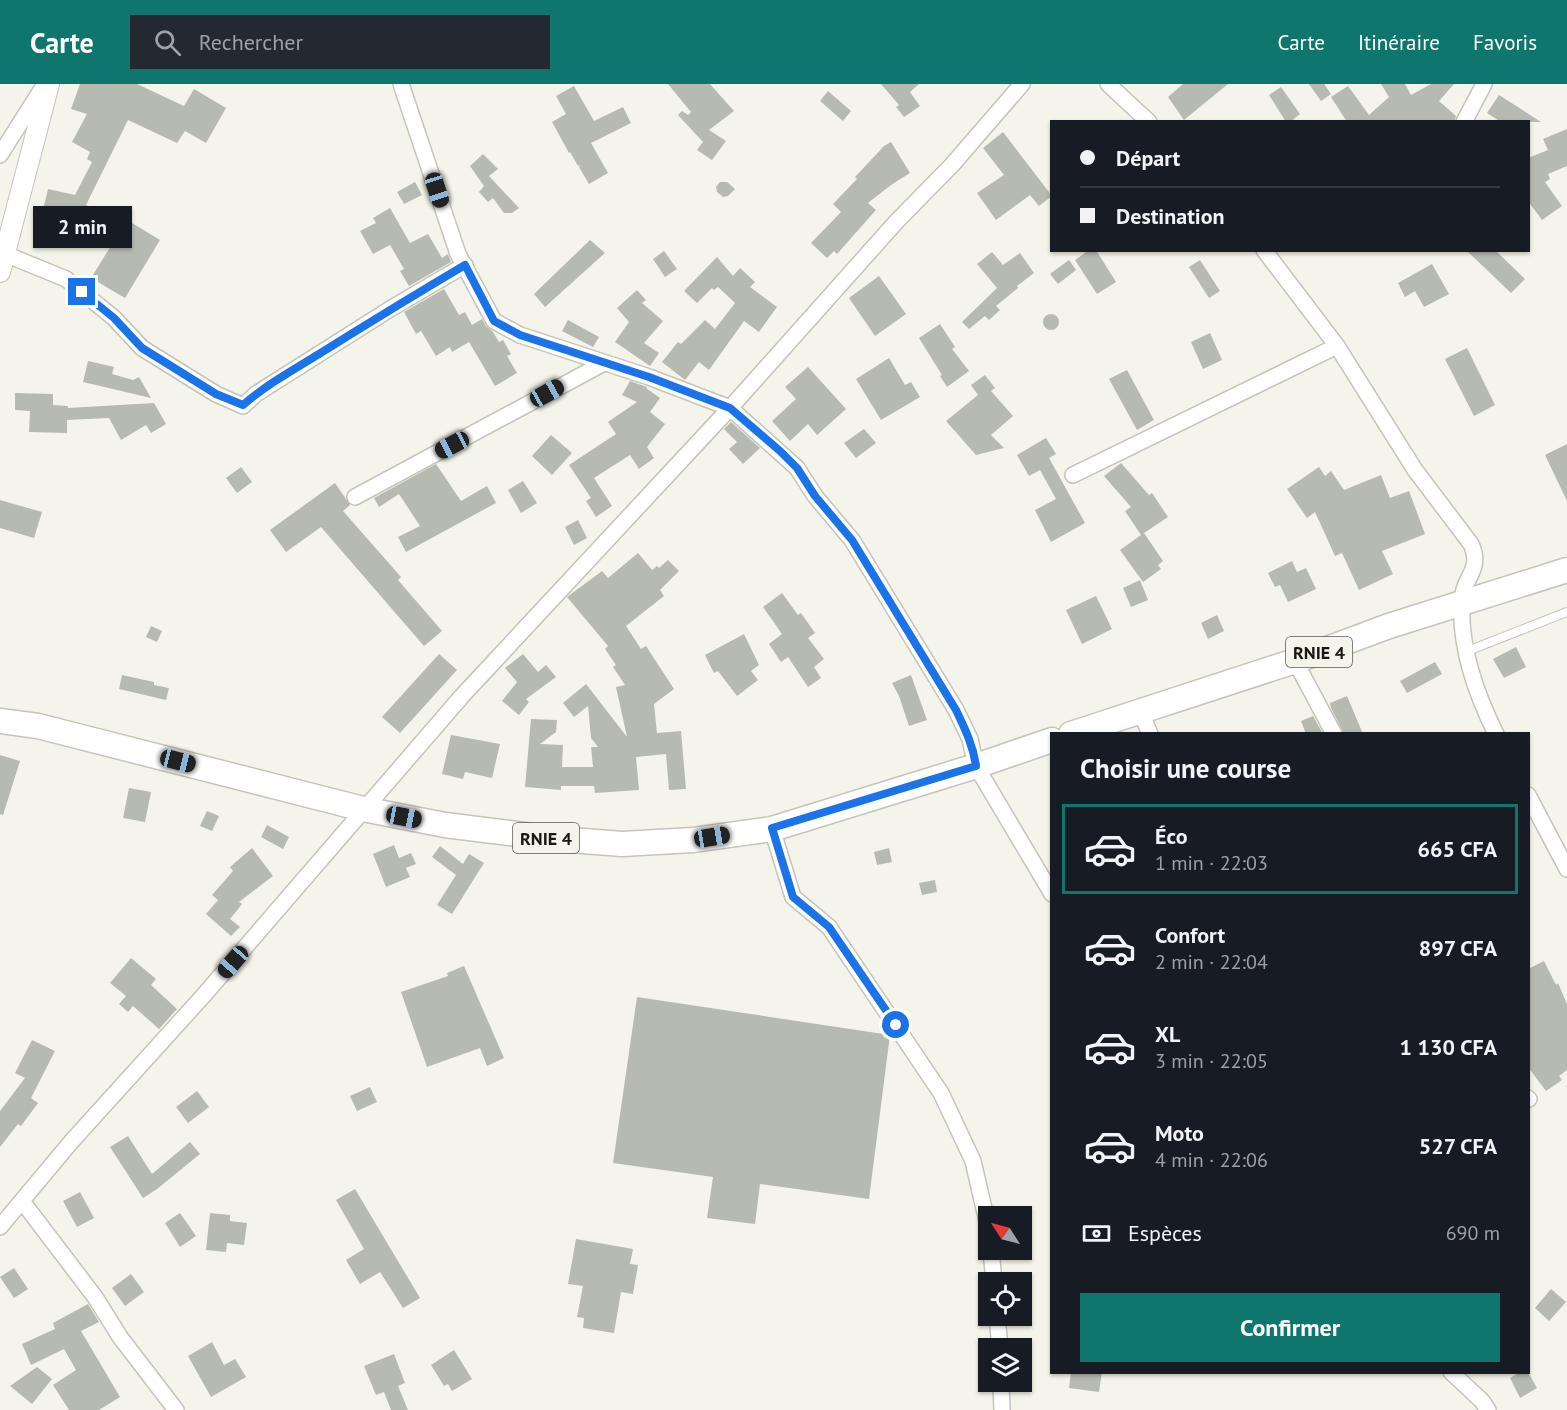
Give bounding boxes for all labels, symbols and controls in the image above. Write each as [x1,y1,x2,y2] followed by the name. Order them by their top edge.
[130,15,550,69] search box
[30,24,94,61] text: Carte
[151,26,184,59] icon: search
[199,28,303,56] text: Rechercher
[1278,29,1325,56] text: Carte
[1358,29,1440,56] text: Itinéraire
[1473,29,1537,56] text: Favoris
[1116,144,1180,172] text: Départ
[423,170,451,210] car
[1116,202,1225,230] text: Destination
[32,205,132,247] callout: 2 min
[58,214,107,240] text: 2 min
[68,278,95,305] route end
[527,376,567,410] car
[432,429,472,461] car
[1286,637,1352,667] road number: RNIE 4
[158,748,198,774] car
[1080,751,1291,785] text: Choisir une course
[385,805,423,829] car
[1083,822,1137,876] icon: car
[1155,822,1187,850] text: Éco
[513,823,579,853] road number: RNIE 4
[693,825,731,849] car
[1418,835,1497,863] text: 665 CFA
[1155,850,1268,876] text: 1 min · 22:03
[1083,921,1137,975] icon: car
[1155,921,1225,949] text: Confort
[1419,934,1497,962] text: 897 CFA
[214,943,252,981] car
[1155,949,1268,975] text: 2 min · 22:04
[882,1011,909,1038] route start
[1083,1020,1137,1074] icon: car
[1155,1020,1180,1048] text: XL
[1399,1033,1497,1061] text: 1 130 CFA
[1155,1048,1268,1074] text: 3 min · 22:05
[1083,1119,1137,1173] icon: car
[1155,1119,1204,1147] text: Moto
[1419,1132,1497,1160] text: 527 CFA
[1155,1147,1268,1173] text: 4 min · 22:06
[978,1206,1032,1260] north arrow
[978,1206,1032,1392] map controls
[1080,1217,1113,1250] icon: cash
[1128,1219,1202,1247] text: Espèces
[1446,1220,1500,1246] text: 690 m
[978,1272,1032,1326] button: locate
[1080,1293,1500,1362] button: Confirmer
[978,1338,1032,1392] button: layers

